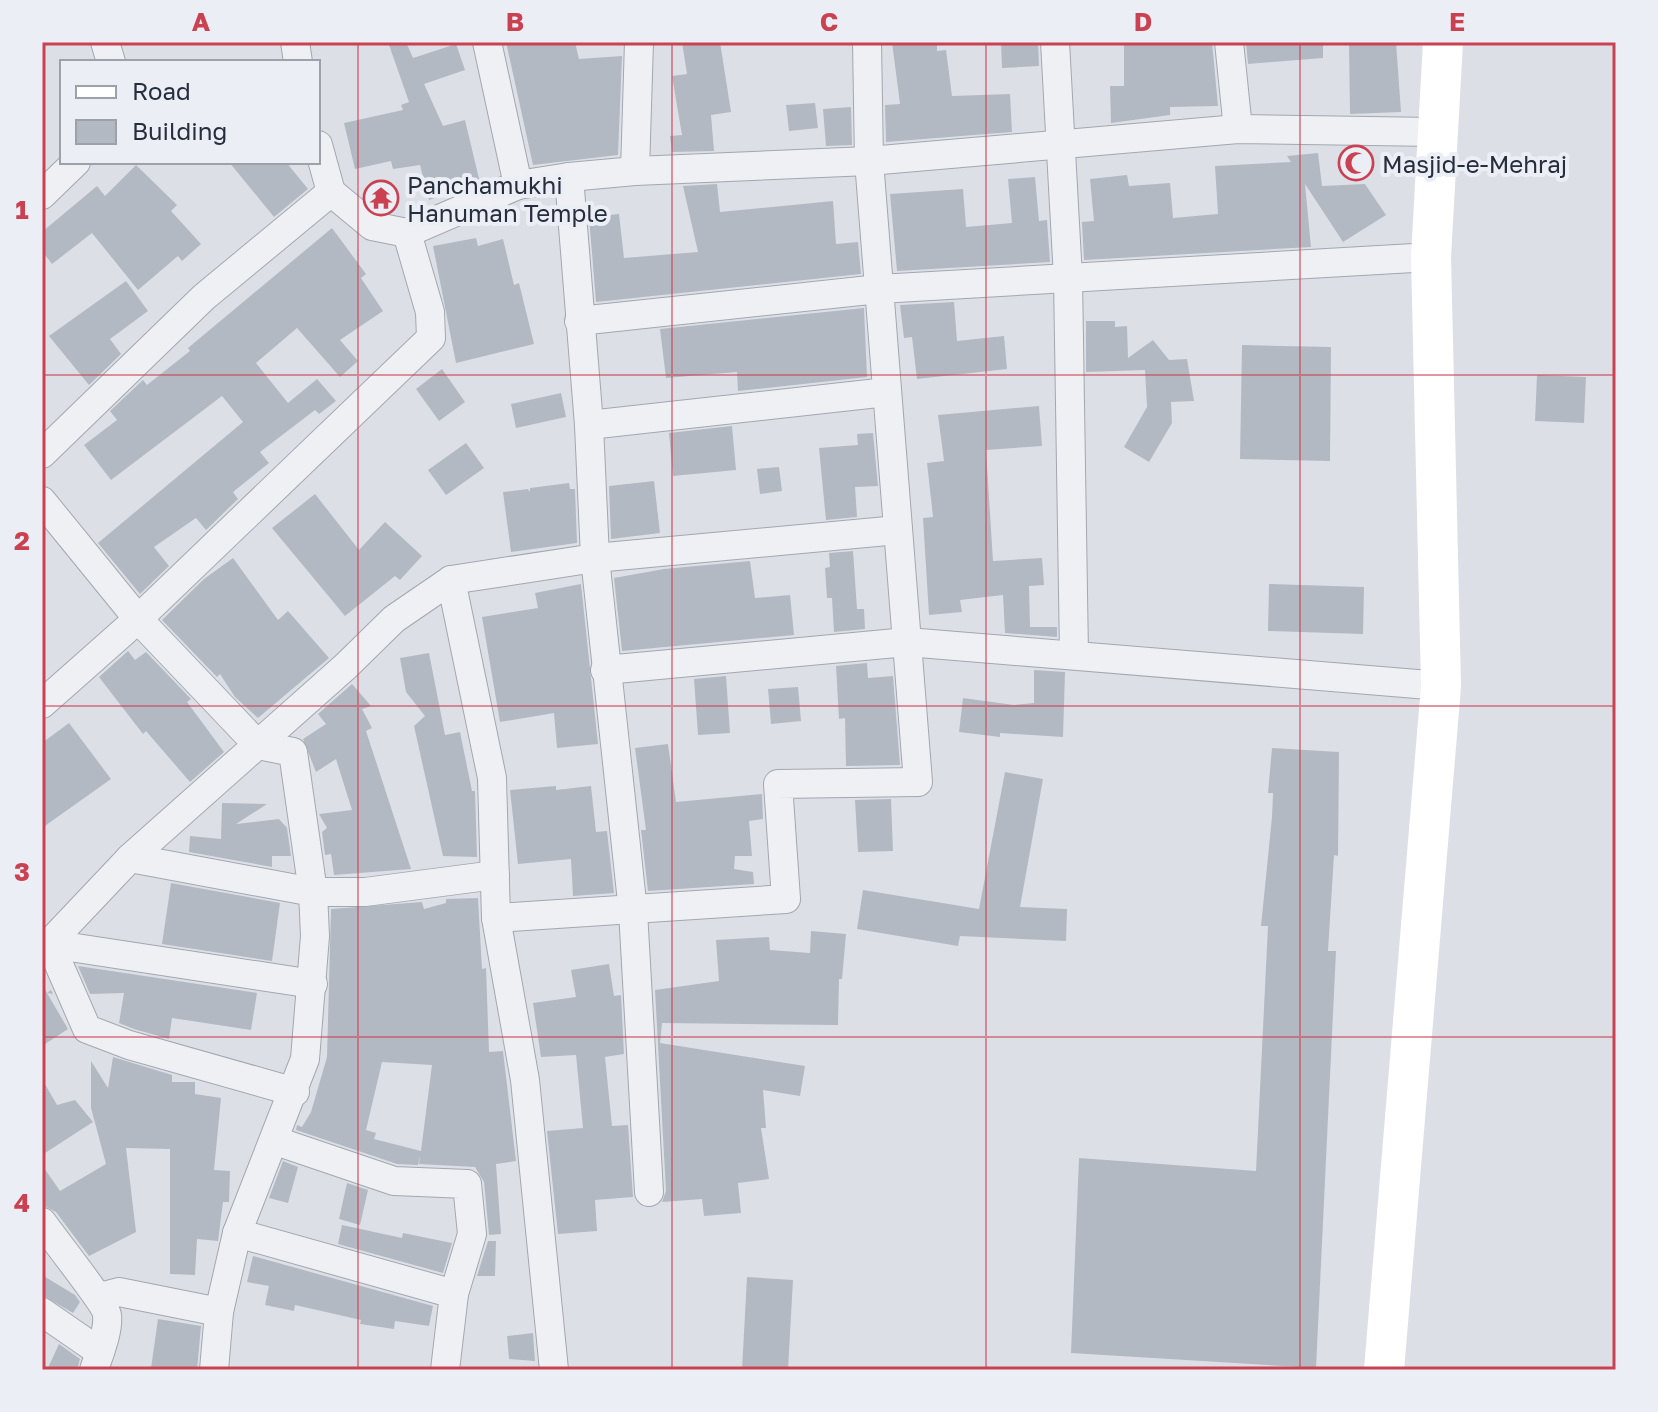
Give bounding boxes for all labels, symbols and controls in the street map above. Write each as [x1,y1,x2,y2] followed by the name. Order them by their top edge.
[192,6,211,37] text: A
[506,6,524,37] text: B
[820,6,838,37] text: C
[1134,6,1152,37] text: D
[1449,6,1465,37] text: E
[60,60,320,164] legend
[132,76,191,105] text: Road
[132,116,227,145] text: Building
[1337,144,1375,182] mosque icon: Masjid-e-Mehraj
[1382,149,1567,178] place label: Masjid-e-Mehraj
[407,170,608,227] place label: Panchamukhi Hanuman Temple
[362,179,400,217] temple icon: Panchamukhi Hanuman Temple
[15,194,29,225] text: 1
[14,525,30,556] text: 2
[14,856,30,887] text: 3
[14,1187,30,1218] text: 4

